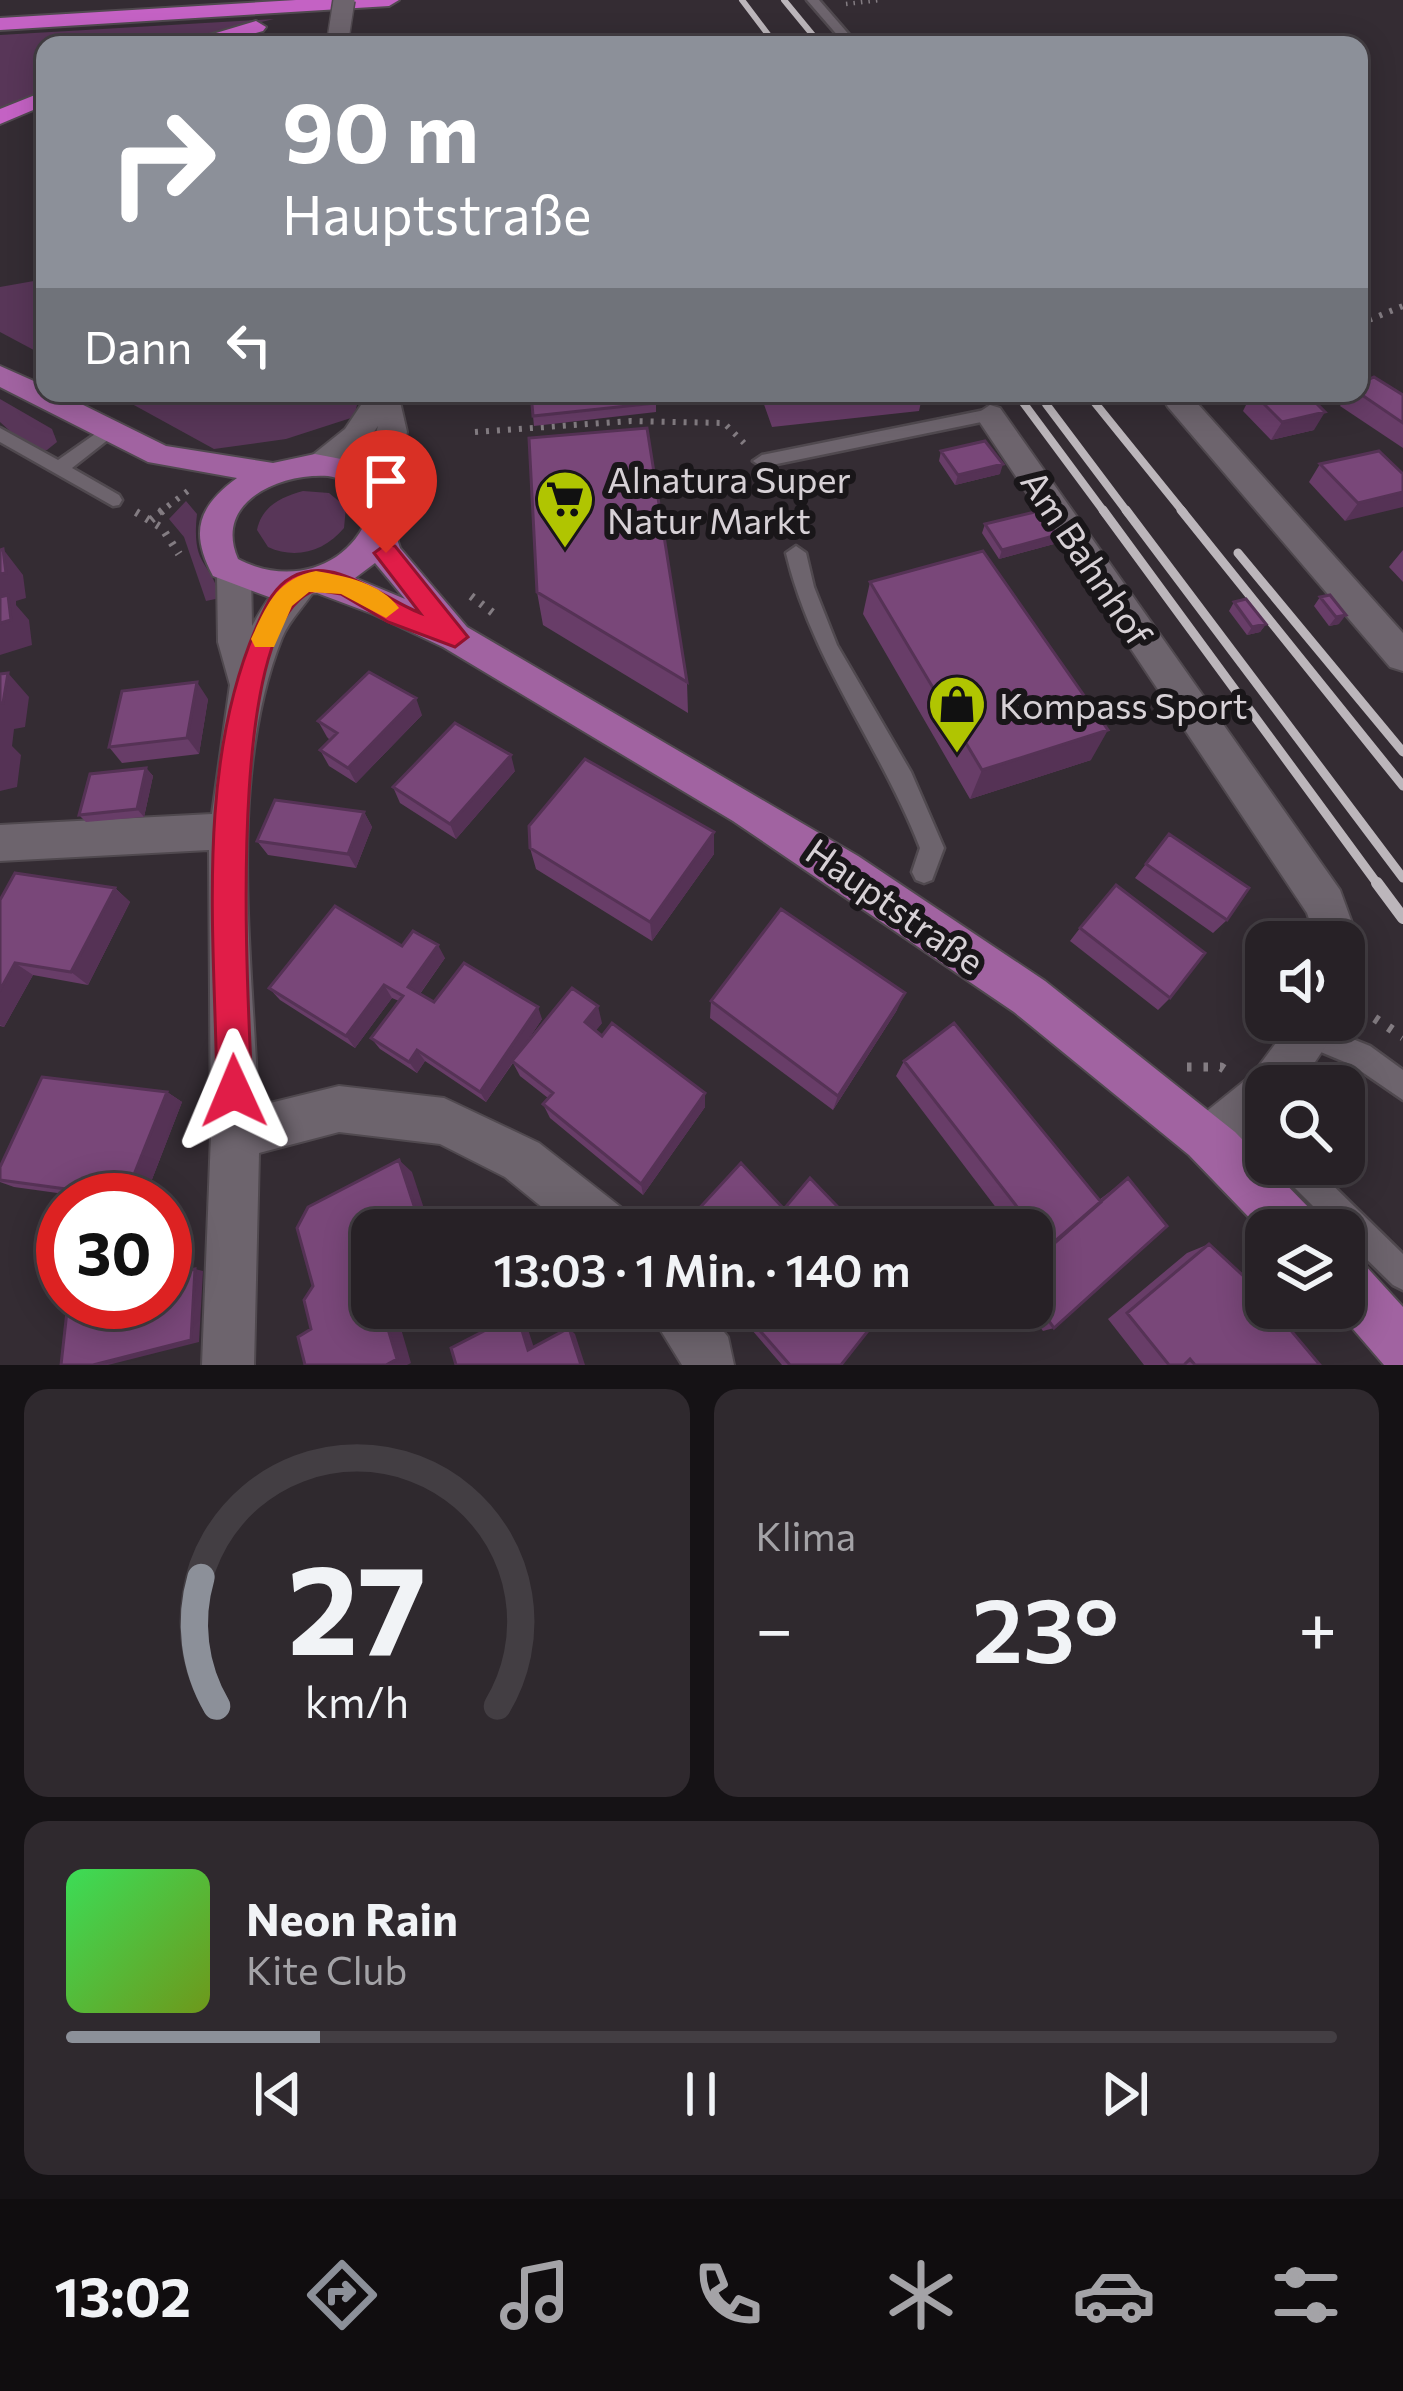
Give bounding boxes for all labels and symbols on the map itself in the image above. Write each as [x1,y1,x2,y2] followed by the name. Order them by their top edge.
[335,430,437,553] pin
[607,456,851,541] place label: Alnatura Super Natur Markt
[1013,461,1163,654] street label: Am Bahnhof
[534,468,596,550] supermarket icon: Alnatura Super Natur Markt
[926,673,988,755] shop icon: Kompass Sport
[999,682,1248,726] place label: Kompass Sport
[799,828,993,982] street label: Hauptstraße
[171,1028,297,1154] position arrow
[36,1173,192,1329] speed limit sign: 30

